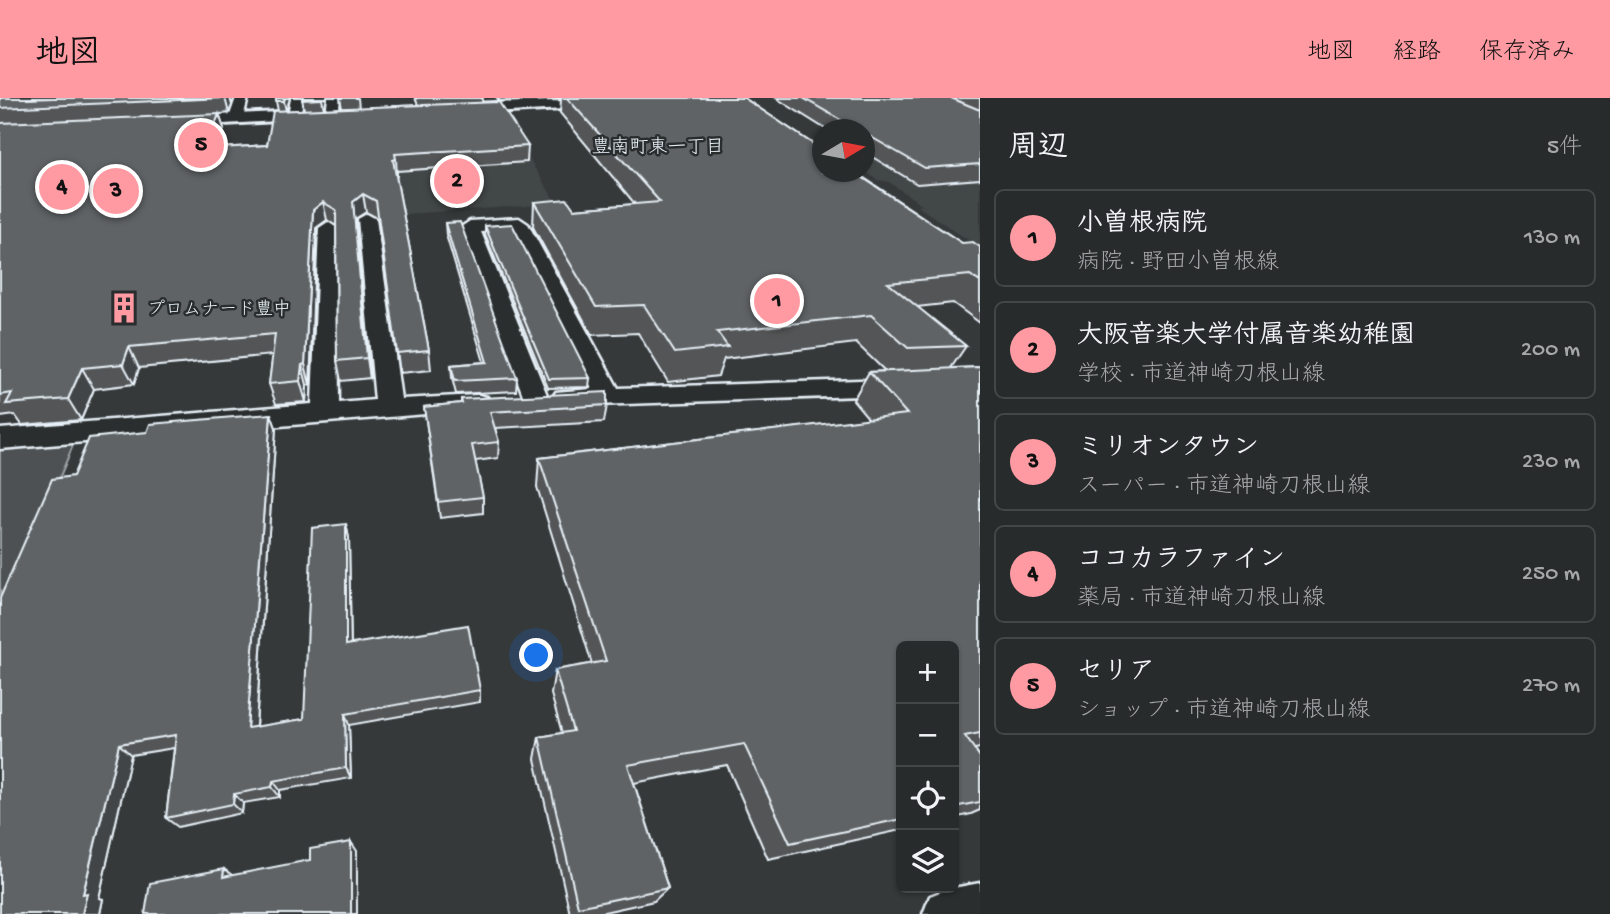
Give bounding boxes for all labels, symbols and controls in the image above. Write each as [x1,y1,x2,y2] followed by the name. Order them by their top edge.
[35,37,101,75] text: 地図
[1307,39,1355,68] text: 地図
[1393,39,1441,68] text: 経路
[1479,39,1575,68] text: 保存済み
[178,119,224,171] pin: 5
[812,119,875,182] north arrow
[1008,132,1068,167] text: 周辺
[1547,135,1582,162] text: 5件
[591,136,725,160] district label: 豊南町東一丁目
[434,155,480,207] pin: 2
[39,161,85,213] pin: 4
[93,165,139,217] pin: 3
[1077,210,1207,241] text: 小曽根病院
[1028,225,1038,252] text: 1
[1524,225,1580,252] text: 130 m
[1077,250,1279,277] text: 病院 · 野田小曽根線
[754,275,800,327] pin: 1
[107,291,141,325] building icon: プロムナード豊中
[147,299,291,321] place label: プロムナード豊中
[1077,322,1415,353] text: 大阪音楽大学付属音楽幼稚園
[1027,337,1039,364] text: 2
[1521,337,1580,364] text: 200 m
[1077,362,1325,389] text: 学校 · 市道神崎刀根山線
[1077,434,1259,465] text: ミリオンタウン
[1027,449,1039,476] text: 3
[1522,449,1580,476] text: 230 m
[1077,474,1370,501] text: スーパー · 市道神崎刀根山線
[1077,546,1285,577] text: ココカラファイン
[1028,561,1038,588] text: 4
[1522,561,1580,588] text: 250 m
[1077,586,1325,613] text: 薬局 · 市道神崎刀根山線
[519,638,553,672] your location
[896,641,959,893] map controls
[896,641,959,704] button: +
[1077,658,1155,689] text: セリア
[1027,673,1039,700] text: 5
[1522,673,1580,700] text: 270 m
[1077,698,1370,725] text: ショップ · 市道神崎刀根山線
[896,704,959,767] button: −
[896,767,959,830] button: locate
[896,830,959,893] button: layers

